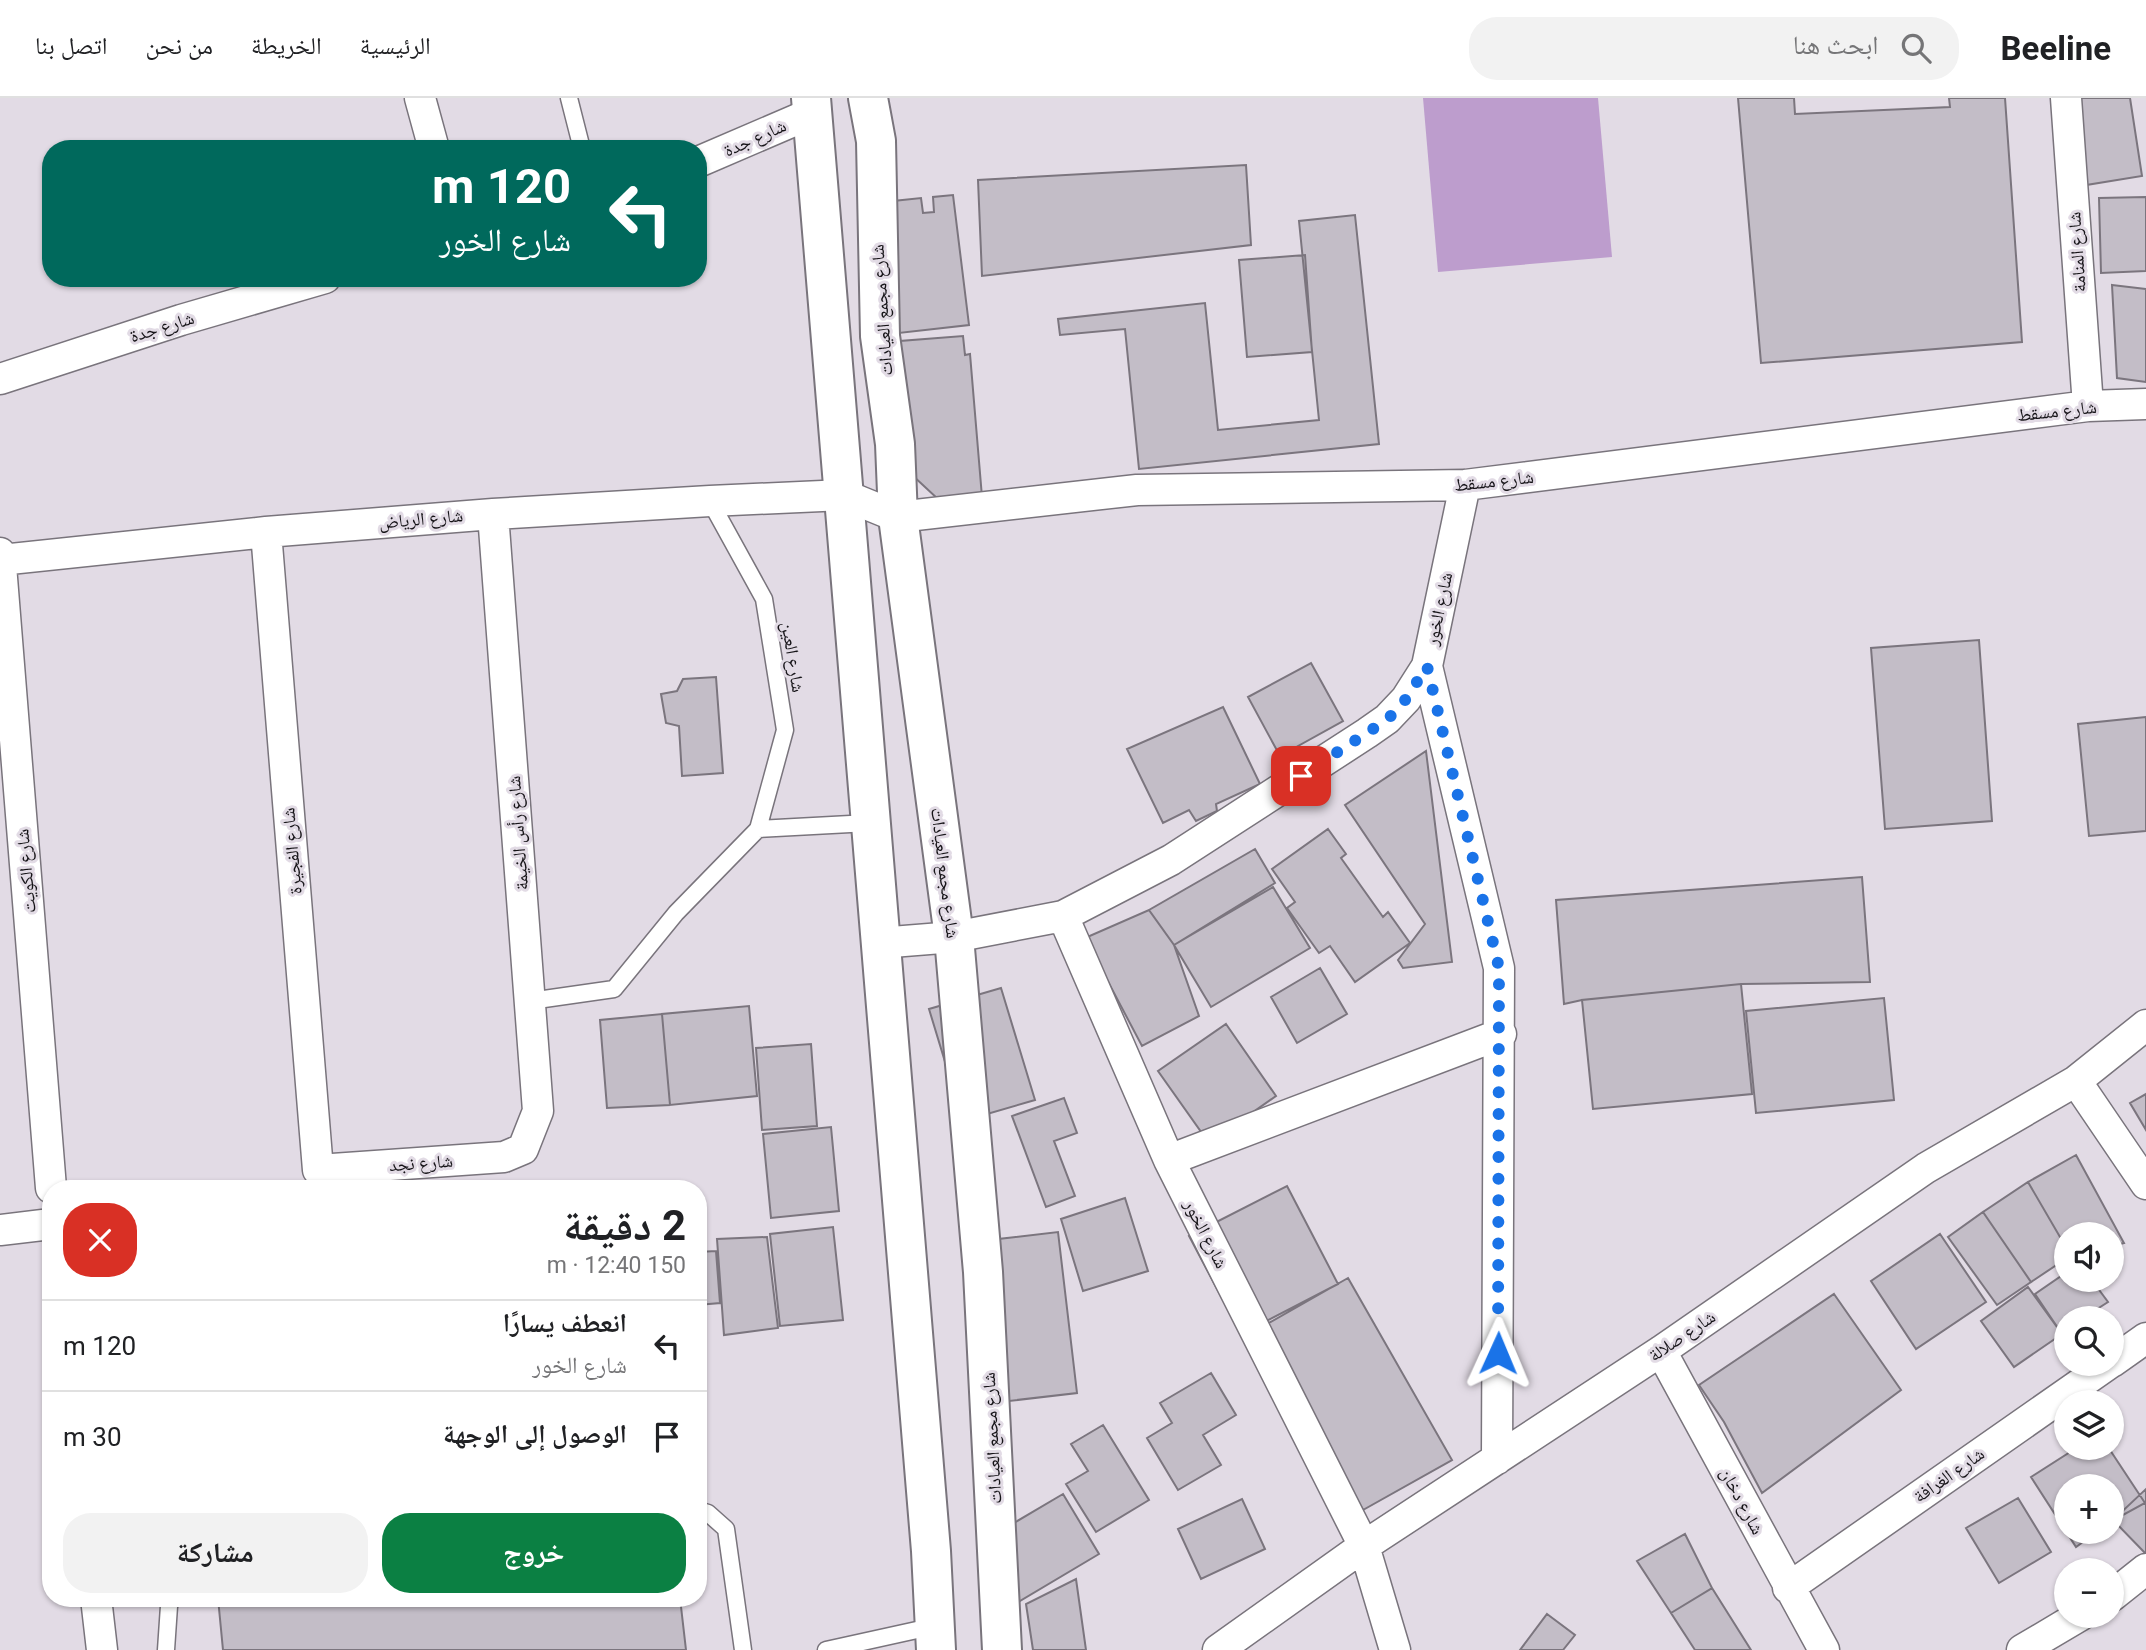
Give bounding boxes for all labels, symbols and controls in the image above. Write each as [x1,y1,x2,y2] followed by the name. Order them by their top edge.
[1469,17,1959,80] search box
[1897,29,1935,67] icon: search
[2001,29,2111,68] text: Beeline
[1793,30,1879,60] text: ابحث هنا
[35,32,107,60] text: اتصل بنا
[145,32,213,60] text: من نحن
[251,32,322,60] text: الخريطة
[360,32,431,60] text: الرئيسية
[720,115,790,161] street label: شارع جدة
[432,158,571,215] text: 120 m
[595,168,686,259] icon: left
[2063,211,2091,293] street label: شارع المنامة
[439,221,571,259] text: شارع الخور
[866,244,899,376] street label: شارع مجمع العيادات
[127,307,197,347] street label: شارع جدة
[2016,396,2098,426] street label: شارع مسقط
[1453,466,1535,496] street label: شارع مسقط
[378,504,464,534] street label: شارع الرياض
[1420,570,1457,649] street label: شارع الخور
[777,620,809,694] street label: شارع العين
[1271,746,1331,806] pin
[1282,757,1320,795] icon: arrive
[503,775,533,891] street label: شارع رأس الخيمة
[925,806,964,940] street label: شارع مجمع العيادات
[277,807,307,895] street label: شارع الفجيرة
[11,828,41,914] street label: شارع الكويت
[388,1150,454,1176] street label: شارع نجد
[1179,1195,1233,1272] street label: شارع الخور
[563,1201,686,1250] text: 2 دقيقة
[63,1203,137,1277] button: close
[2054,1222,2124,1628] map controls
[2054,1222,2124,1292] button: sound
[547,1252,686,1279] text: 150 m · 12:40
[1644,1306,1720,1366] street label: شارع صلالة
[2054,1306,2124,1376] button: search
[503,1308,627,1338] text: انعطف يسارًا
[1461,1316,1535,1390] position arrow
[648,1327,686,1365] icon: left
[63,1331,136,1361] text: 120 m
[532,1352,627,1379] text: شارع الخور
[978,1372,1007,1504] street label: شارع مجمع العيادات
[2054,1390,2124,1460] button: layers
[648,1418,686,1456] icon: arrive
[443,1419,627,1449] text: الوصول إلى الوجهة
[63,1422,122,1452] text: 30 m
[1909,1443,1989,1507] street label: شارع الغرافة
[1715,1464,1769,1538] street label: شارع دخان
[2054,1474,2124,1544] button: +
[63,1513,368,1593] button: مشاركة
[382,1513,686,1593] button: خروج
[2054,1558,2124,1628] button: −

